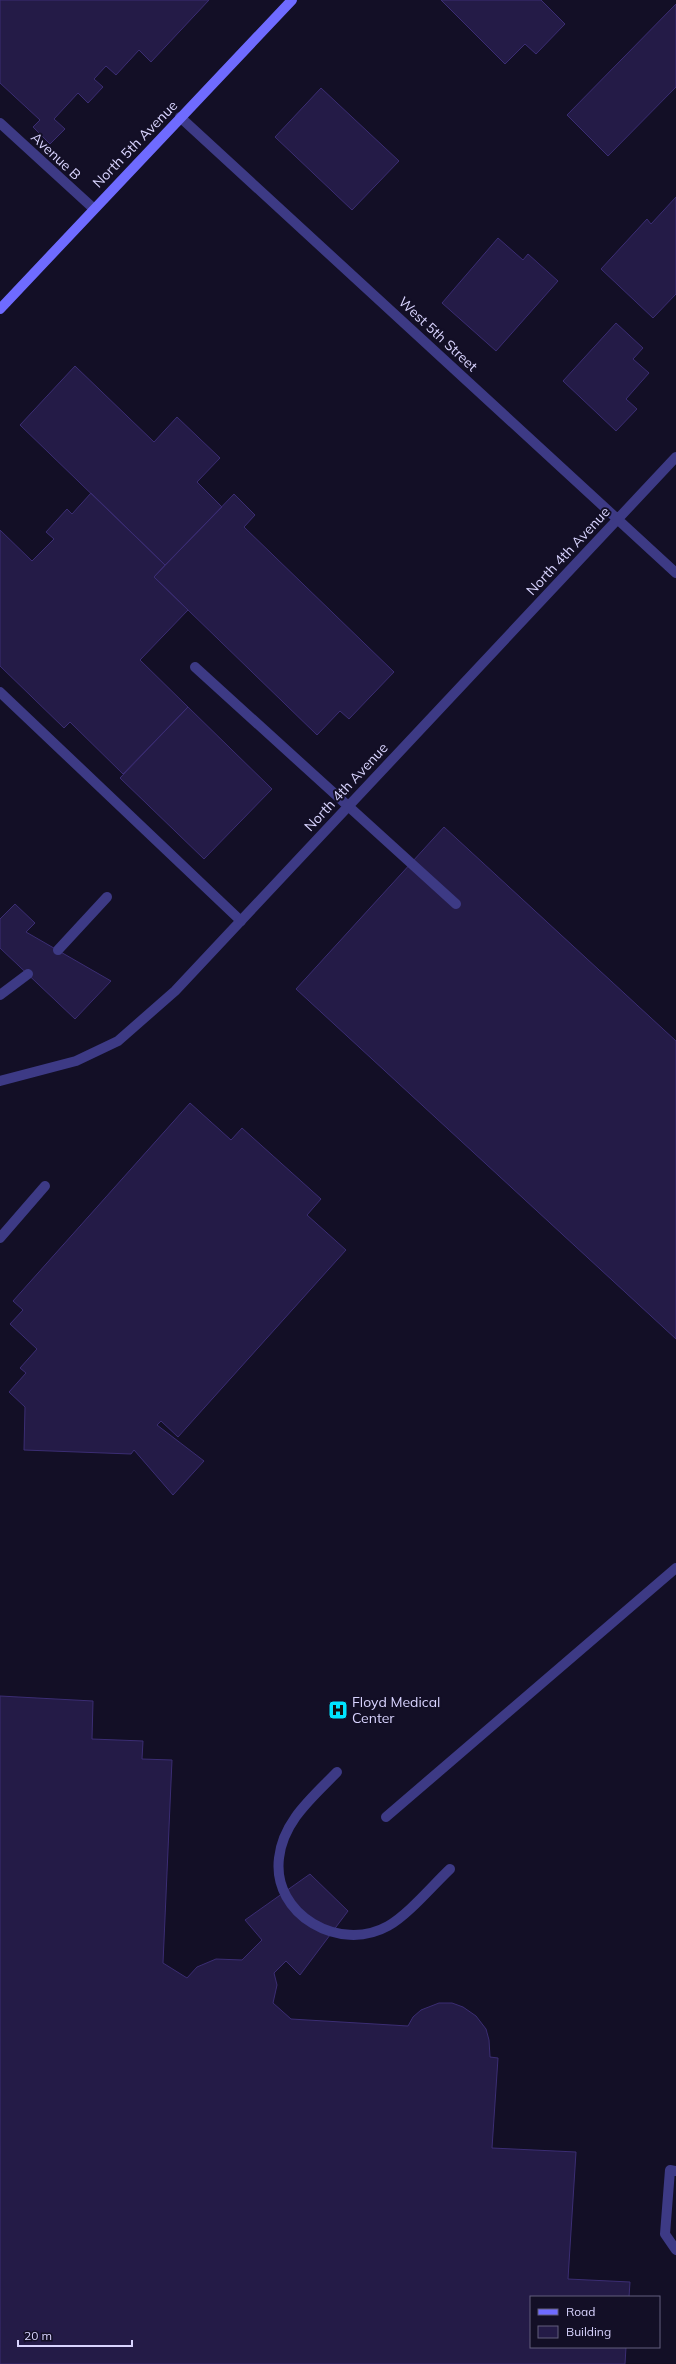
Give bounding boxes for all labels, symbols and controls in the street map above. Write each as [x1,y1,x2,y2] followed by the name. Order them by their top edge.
[89,97,181,191] street label: North 5th Avenue
[27,128,85,184] street label: Avenue B
[395,293,481,375] street label: West 5th Street
[522,503,614,599] street label: North 4th Avenue
[300,739,392,835] street label: North 4th Avenue
[352,1693,440,1727] place label: Floyd Medical Center
[327,1699,349,1721] hospital icon: Floyd Medical Center
[530,2296,660,2348] legend
[566,2304,595,2319] text: Road
[18,2322,132,2348] scale bar
[566,2324,611,2339] text: Building
[24,2328,52,2343] text: 20 m

